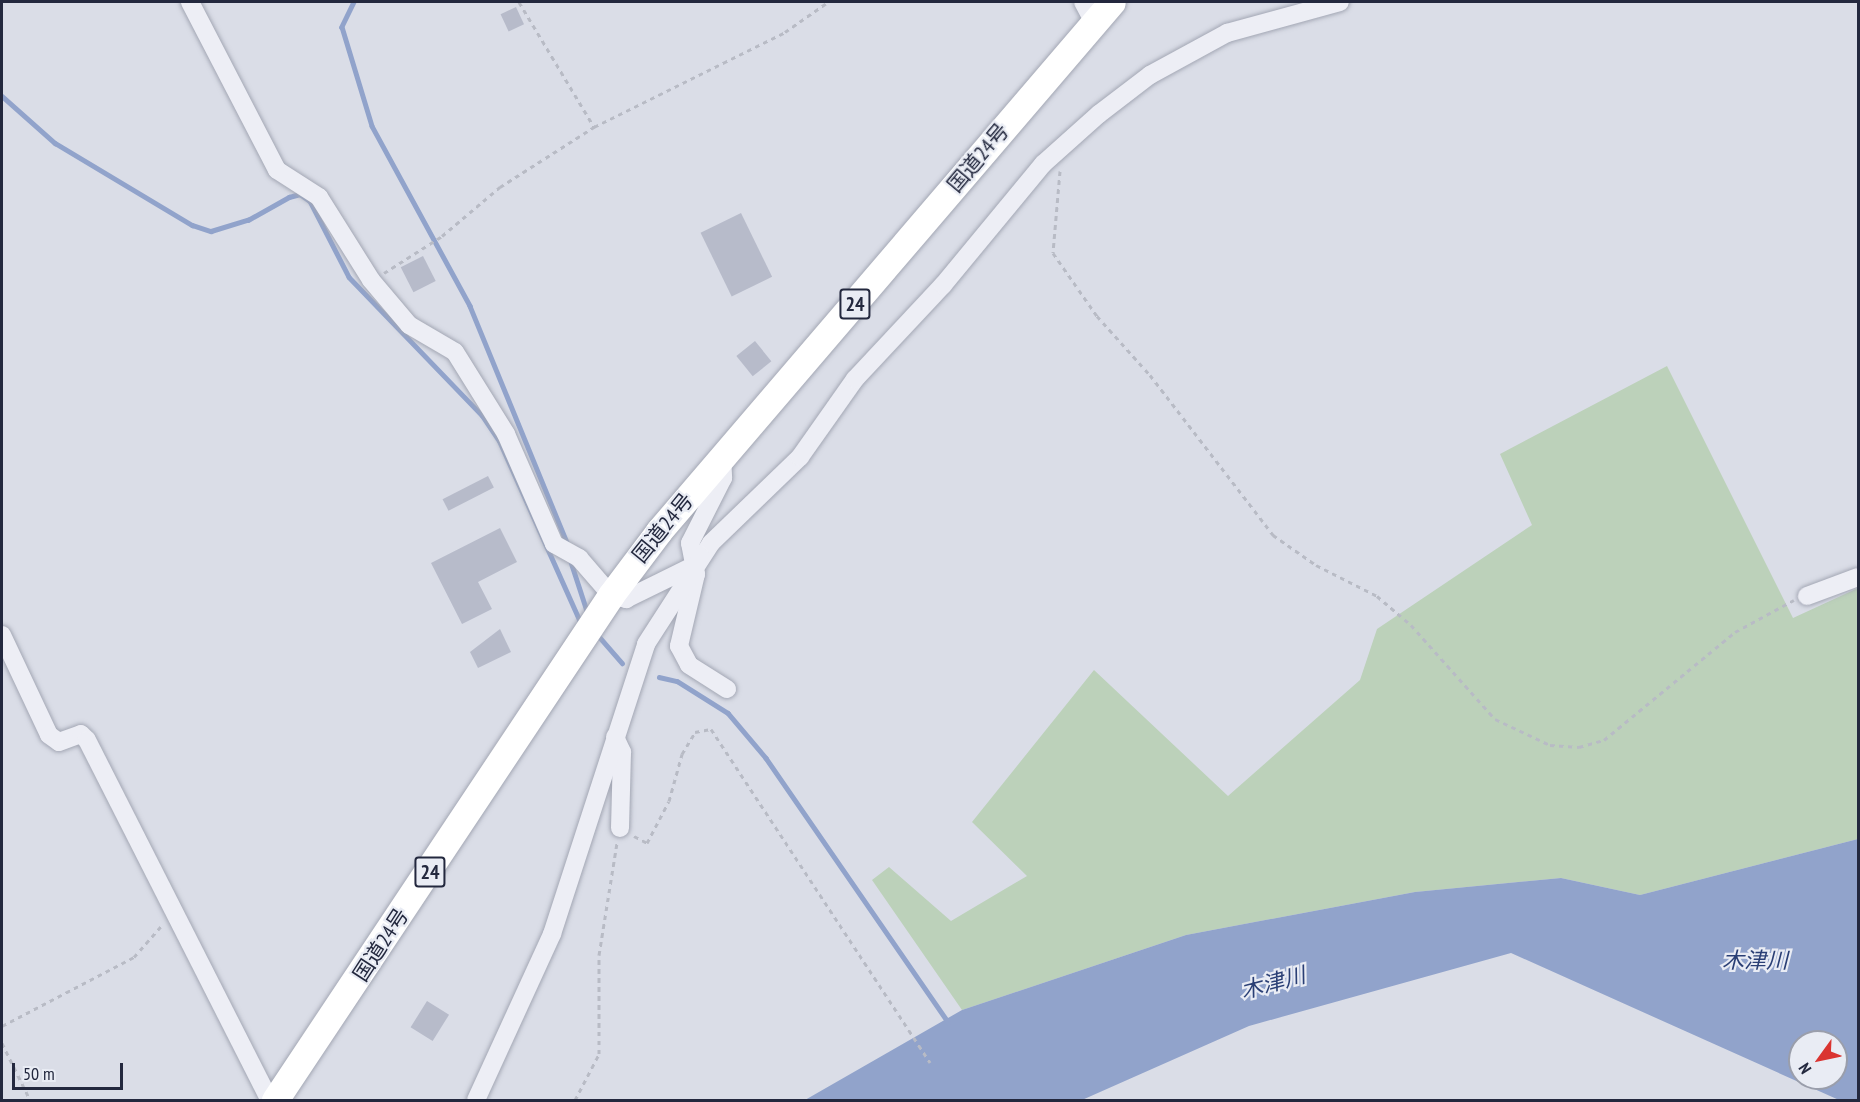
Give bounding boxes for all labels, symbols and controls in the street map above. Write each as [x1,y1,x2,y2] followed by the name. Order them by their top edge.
[942,119,1014,197] street label: 国道24号
[838,287,872,321] road number: 24
[627,488,699,568] street label: 国道24号
[414,855,446,889] road number: 24
[348,904,414,986] street label: 国道24号
[1722,948,1788,974] water label: 木津川
[1238,962,1308,1004] water label: 木津川
[1788,1030,1848,1090] north arrow
[15,1051,126,1089] scale bar
[1794,1060,1815,1078] text: N
[23,1062,55,1085] text: 50 m

